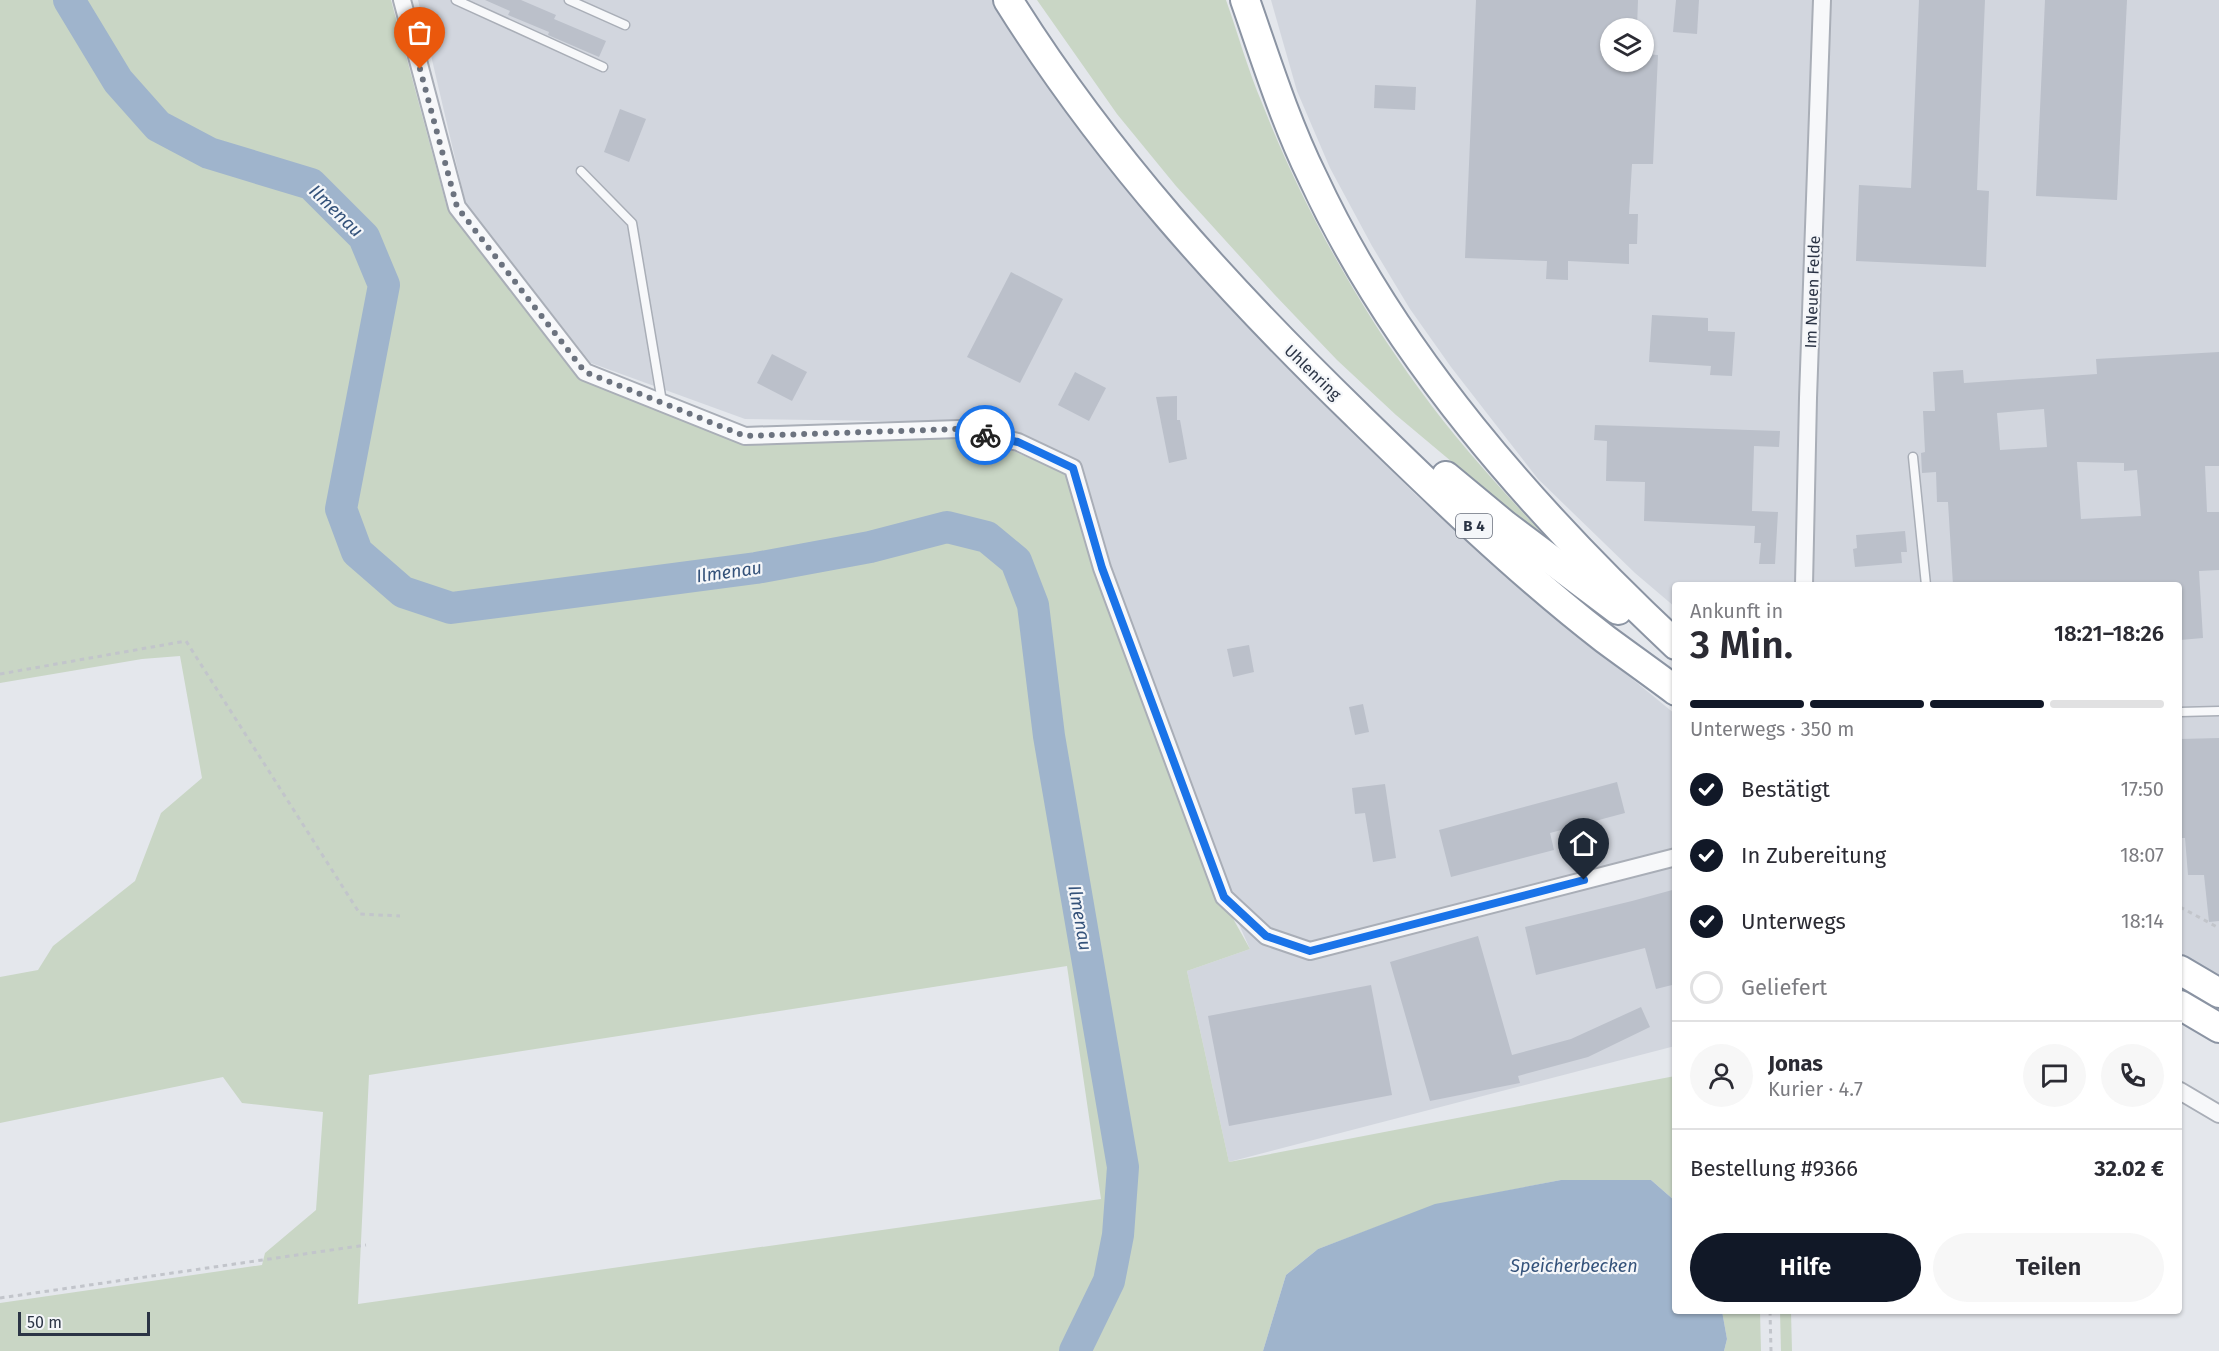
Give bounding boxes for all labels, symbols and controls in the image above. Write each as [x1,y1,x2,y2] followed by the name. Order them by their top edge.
[394,7,445,69] pin
[403,16,436,49] icon: bag
[1600,18,1654,72] map controls
[1600,18,1654,72] button: layers
[305,180,367,242] water label: Ilmenau
[1801,235,1824,349] street label: Im Neuen Felde
[1280,341,1345,404] street label: Uhlenring
[955,405,1015,465] courier
[969,419,1002,452] icon: bike
[1456,514,1492,538] road number: B 4
[695,557,763,587] water label: Ilmenau
[1690,599,1783,623] text: Ankunft in
[2054,620,2164,647] text: 18:21–18:26
[1690,622,1793,668] text: 3 Min.
[1690,717,1854,741] text: Unterwegs · 350 m
[1690,773,1723,806] icon: check
[1741,776,1830,803] text: Bestätigt
[2120,777,2164,801] text: 17:50
[1558,818,1609,880] pin
[1567,827,1600,860] icon: home
[1690,839,1723,872] icon: check
[1741,842,1886,869] text: In Zubereitung
[2120,843,2164,867] text: 18:07
[1063,884,1097,952] water label: Ilmenau
[1690,905,1723,938] icon: check
[1741,908,1846,935] text: Unterwegs
[2121,909,2164,933] text: 18:14
[1741,974,1827,1001] text: Geliefert
[1690,1044,1753,1107] button: person
[2023,1044,2086,1107] button: chat
[2101,1044,2164,1107] button: phone
[1768,1050,1823,1077] text: Jonas
[1768,1077,1863,1101] text: Kurier · 4.7
[1690,1155,1858,1182] text: Bestellung #9366
[2094,1155,2164,1182] text: 32.02 €
[1690,1233,1921,1302] button: Hilfe
[1933,1233,2164,1302] button: Teilen
[1509,1255,1638,1277] water label: Speicherbecken
[18,1309,150,1336] scale bar
[27,1313,62,1332] text: 50 m

